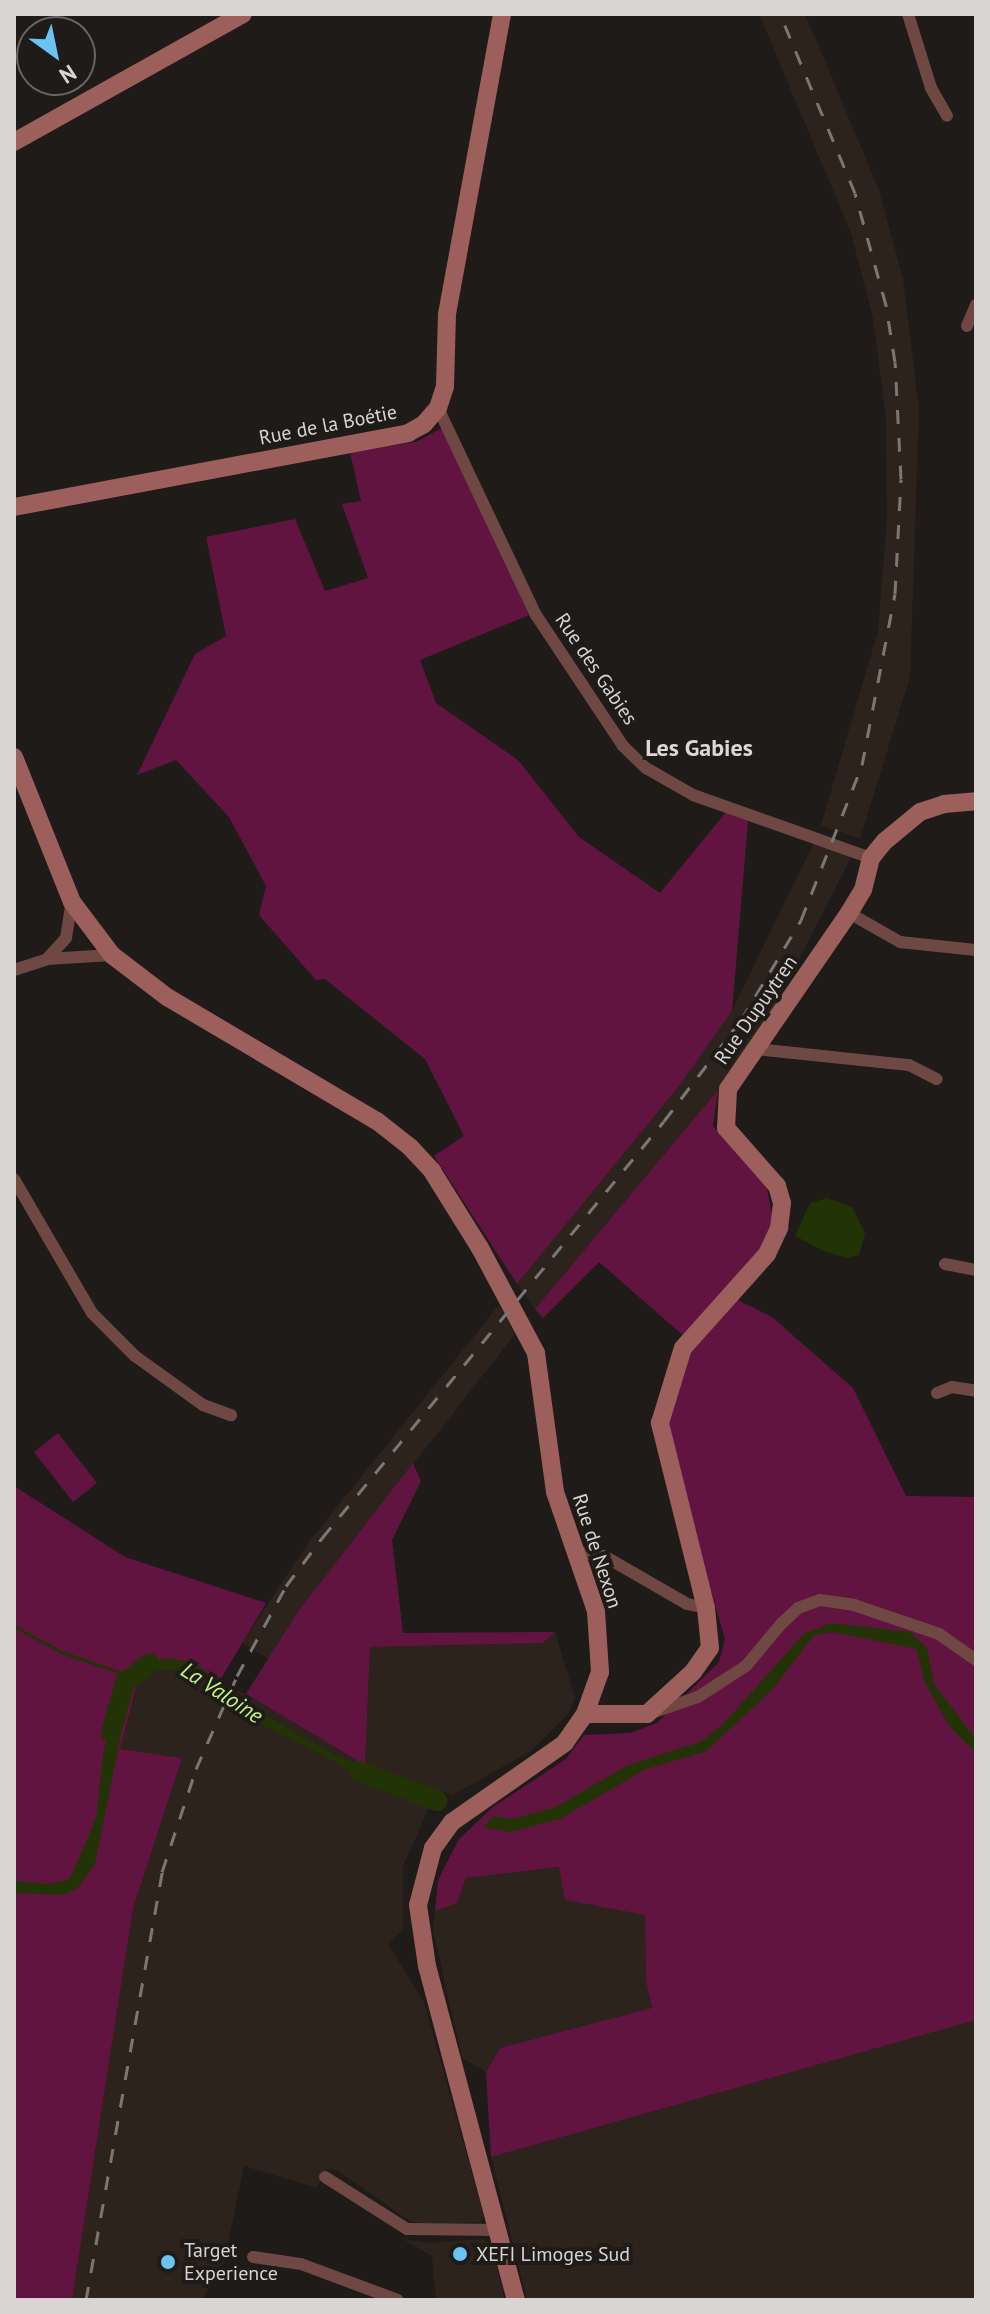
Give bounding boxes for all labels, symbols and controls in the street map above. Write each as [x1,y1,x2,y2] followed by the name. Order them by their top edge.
[16,16,96,96] north arrow
[54,59,82,90] text: N
[257,400,399,450] street label: Rue de la Boétie
[550,609,642,729] street label: Rue des Gabies
[645,734,753,762] district label: Les Gabies
[710,951,802,1069] street label: Rue Dupuytren
[567,1491,627,1611] street label: Rue de Nexon
[176,1657,268,1729] water label: La Valoine
[184,2238,278,2285] place label: Target Experience
[476,2242,630,2266] place label: XEFI Limoges Sud
[451,2245,469,2263] marker: XEFI Limoges Sud
[159,2253,177,2271] marker: Target Experience

